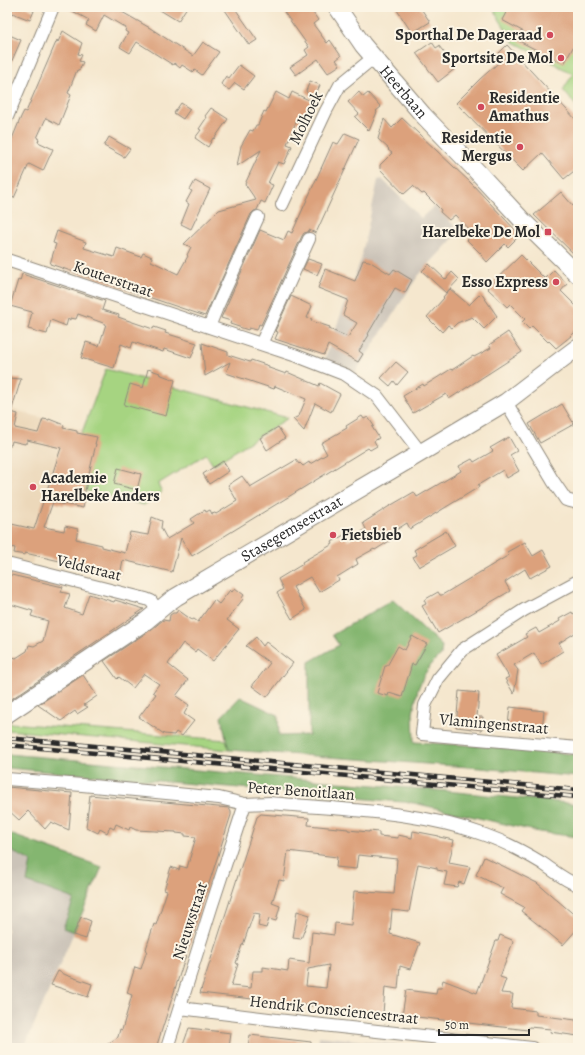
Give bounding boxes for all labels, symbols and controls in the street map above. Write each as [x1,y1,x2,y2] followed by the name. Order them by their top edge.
[395,24,542,46] place label: Sporthal De Dageraad
[545,30,555,40] marker: Sporthal De Dageraad
[442,47,554,69] place label: Sportsite De Mol
[556,53,566,63] marker: Sportsite De Mol
[374,61,433,124] street label: Heerbaan
[488,87,560,127] place label: Residentie Amathus
[284,88,328,148] street label: Molhoek
[476,102,486,112] marker: Residentie Amathus
[441,127,512,167] place label: Residentie Mergus
[515,142,525,152] marker: Residentie Mergus
[422,221,541,243] place label: Harelbeke De Mol
[543,227,553,237] marker: Harelbeke De Mol
[70,255,156,303] street label: Kouterstraat
[461,271,548,293] place label: Esso Express
[551,277,561,287] marker: Esso Express
[40,467,160,507] place label: Academie Harelbeke Anders
[28,482,38,492] marker: Academie Harelbeke Anders
[237,490,347,567] street label: Stasegemsestraat
[341,524,402,546] place label: Fietsbieb
[328,530,338,540] marker: Fietsbieb
[53,549,124,587] street label: Veldstraat
[438,708,549,740] street label: Vlamingenstraat
[247,776,356,806] street label: Peter Benoitlaan
[167,879,213,963] street label: Nieuwstraat
[248,990,420,1030] street label: Hendrik Consciencestraat
[439,1011,529,1037] scale bar
[445,1017,469,1033] text: 50 m

